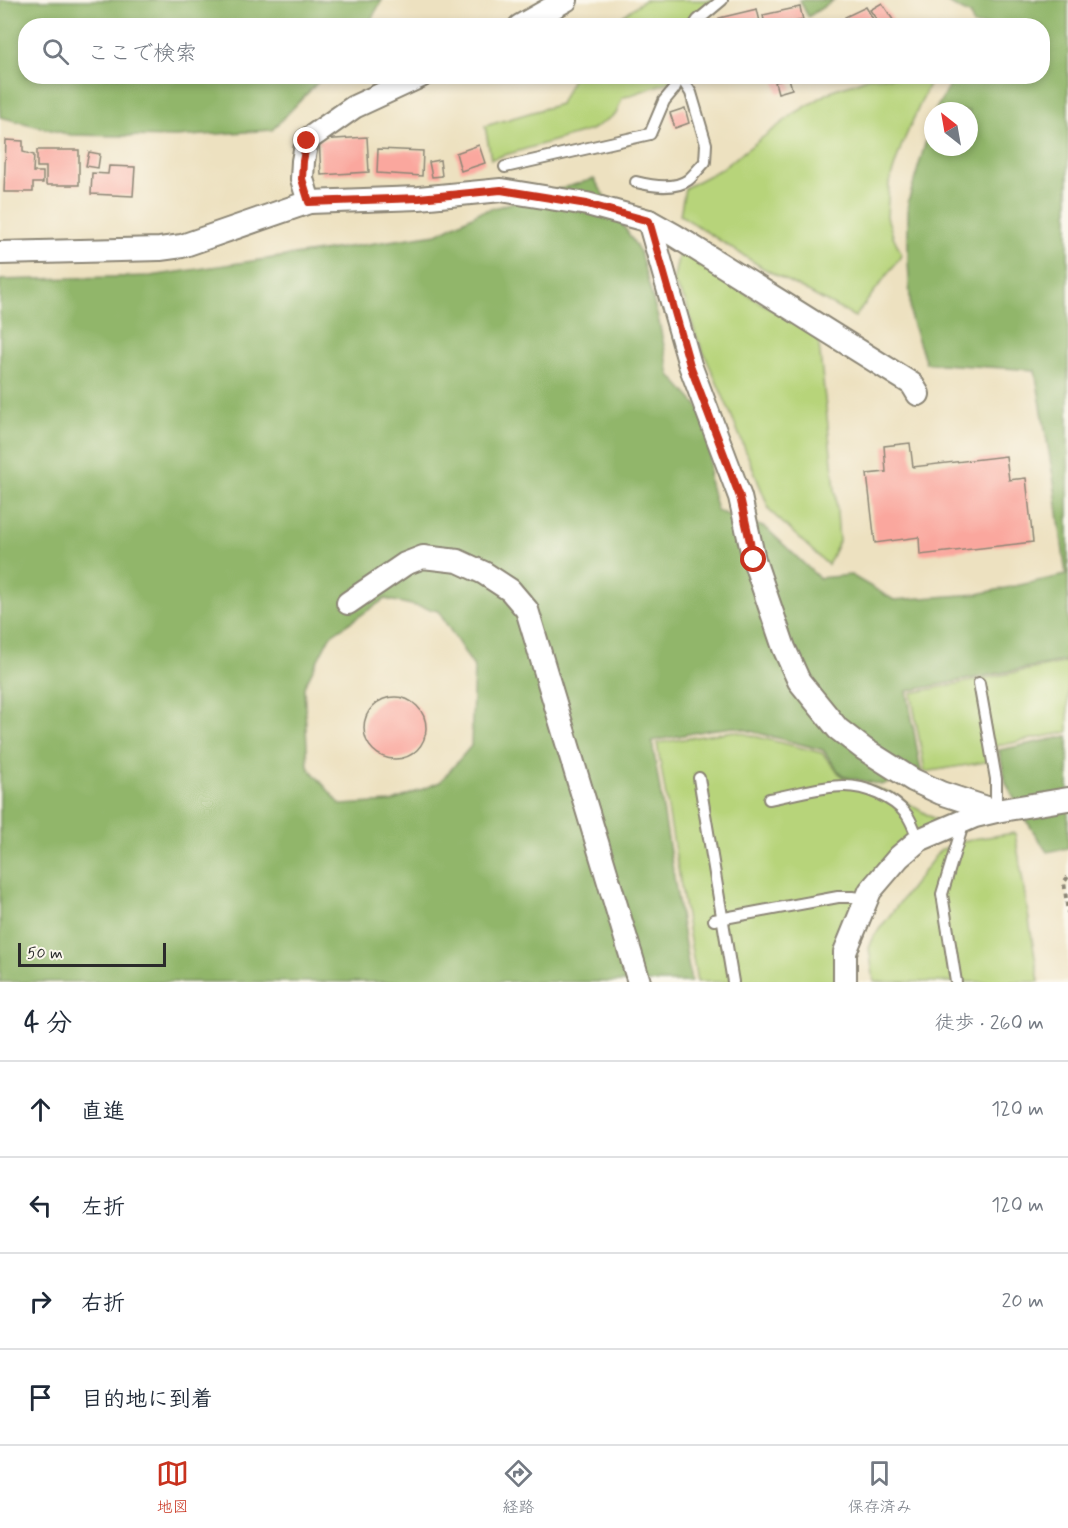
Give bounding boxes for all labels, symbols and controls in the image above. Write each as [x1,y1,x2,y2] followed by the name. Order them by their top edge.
[18,18,1050,84] search box
[39,35,72,68] icon: search
[87,40,197,68] text: ここで検索
[924,102,978,156] north arrow
[293,127,319,153] route end
[740,546,766,572] route start
[18,940,166,968] scale bar
[27,943,63,964] text: 50 m
[24,1007,72,1041] text: 4 分
[934,1010,1044,1037] text: 徒歩 · 260 m
[24,1093,57,1126] icon: ahead
[991,1096,1044,1123] text: 120 m
[81,1098,125,1126] text: 直進
[24,1189,57,1222] icon: left
[991,1192,1044,1219] text: 120 m
[81,1194,125,1222] text: 左折
[24,1285,57,1318] icon: right
[1001,1288,1044,1315] text: 20 m
[81,1290,125,1318] text: 右折
[24,1381,57,1414] icon: arrive
[81,1386,213,1414] text: 目的地に到着
[156,1457,189,1518] tab: 地図
[502,1457,535,1518] tab: 経路
[848,1457,912,1518] tab: 保存済み

